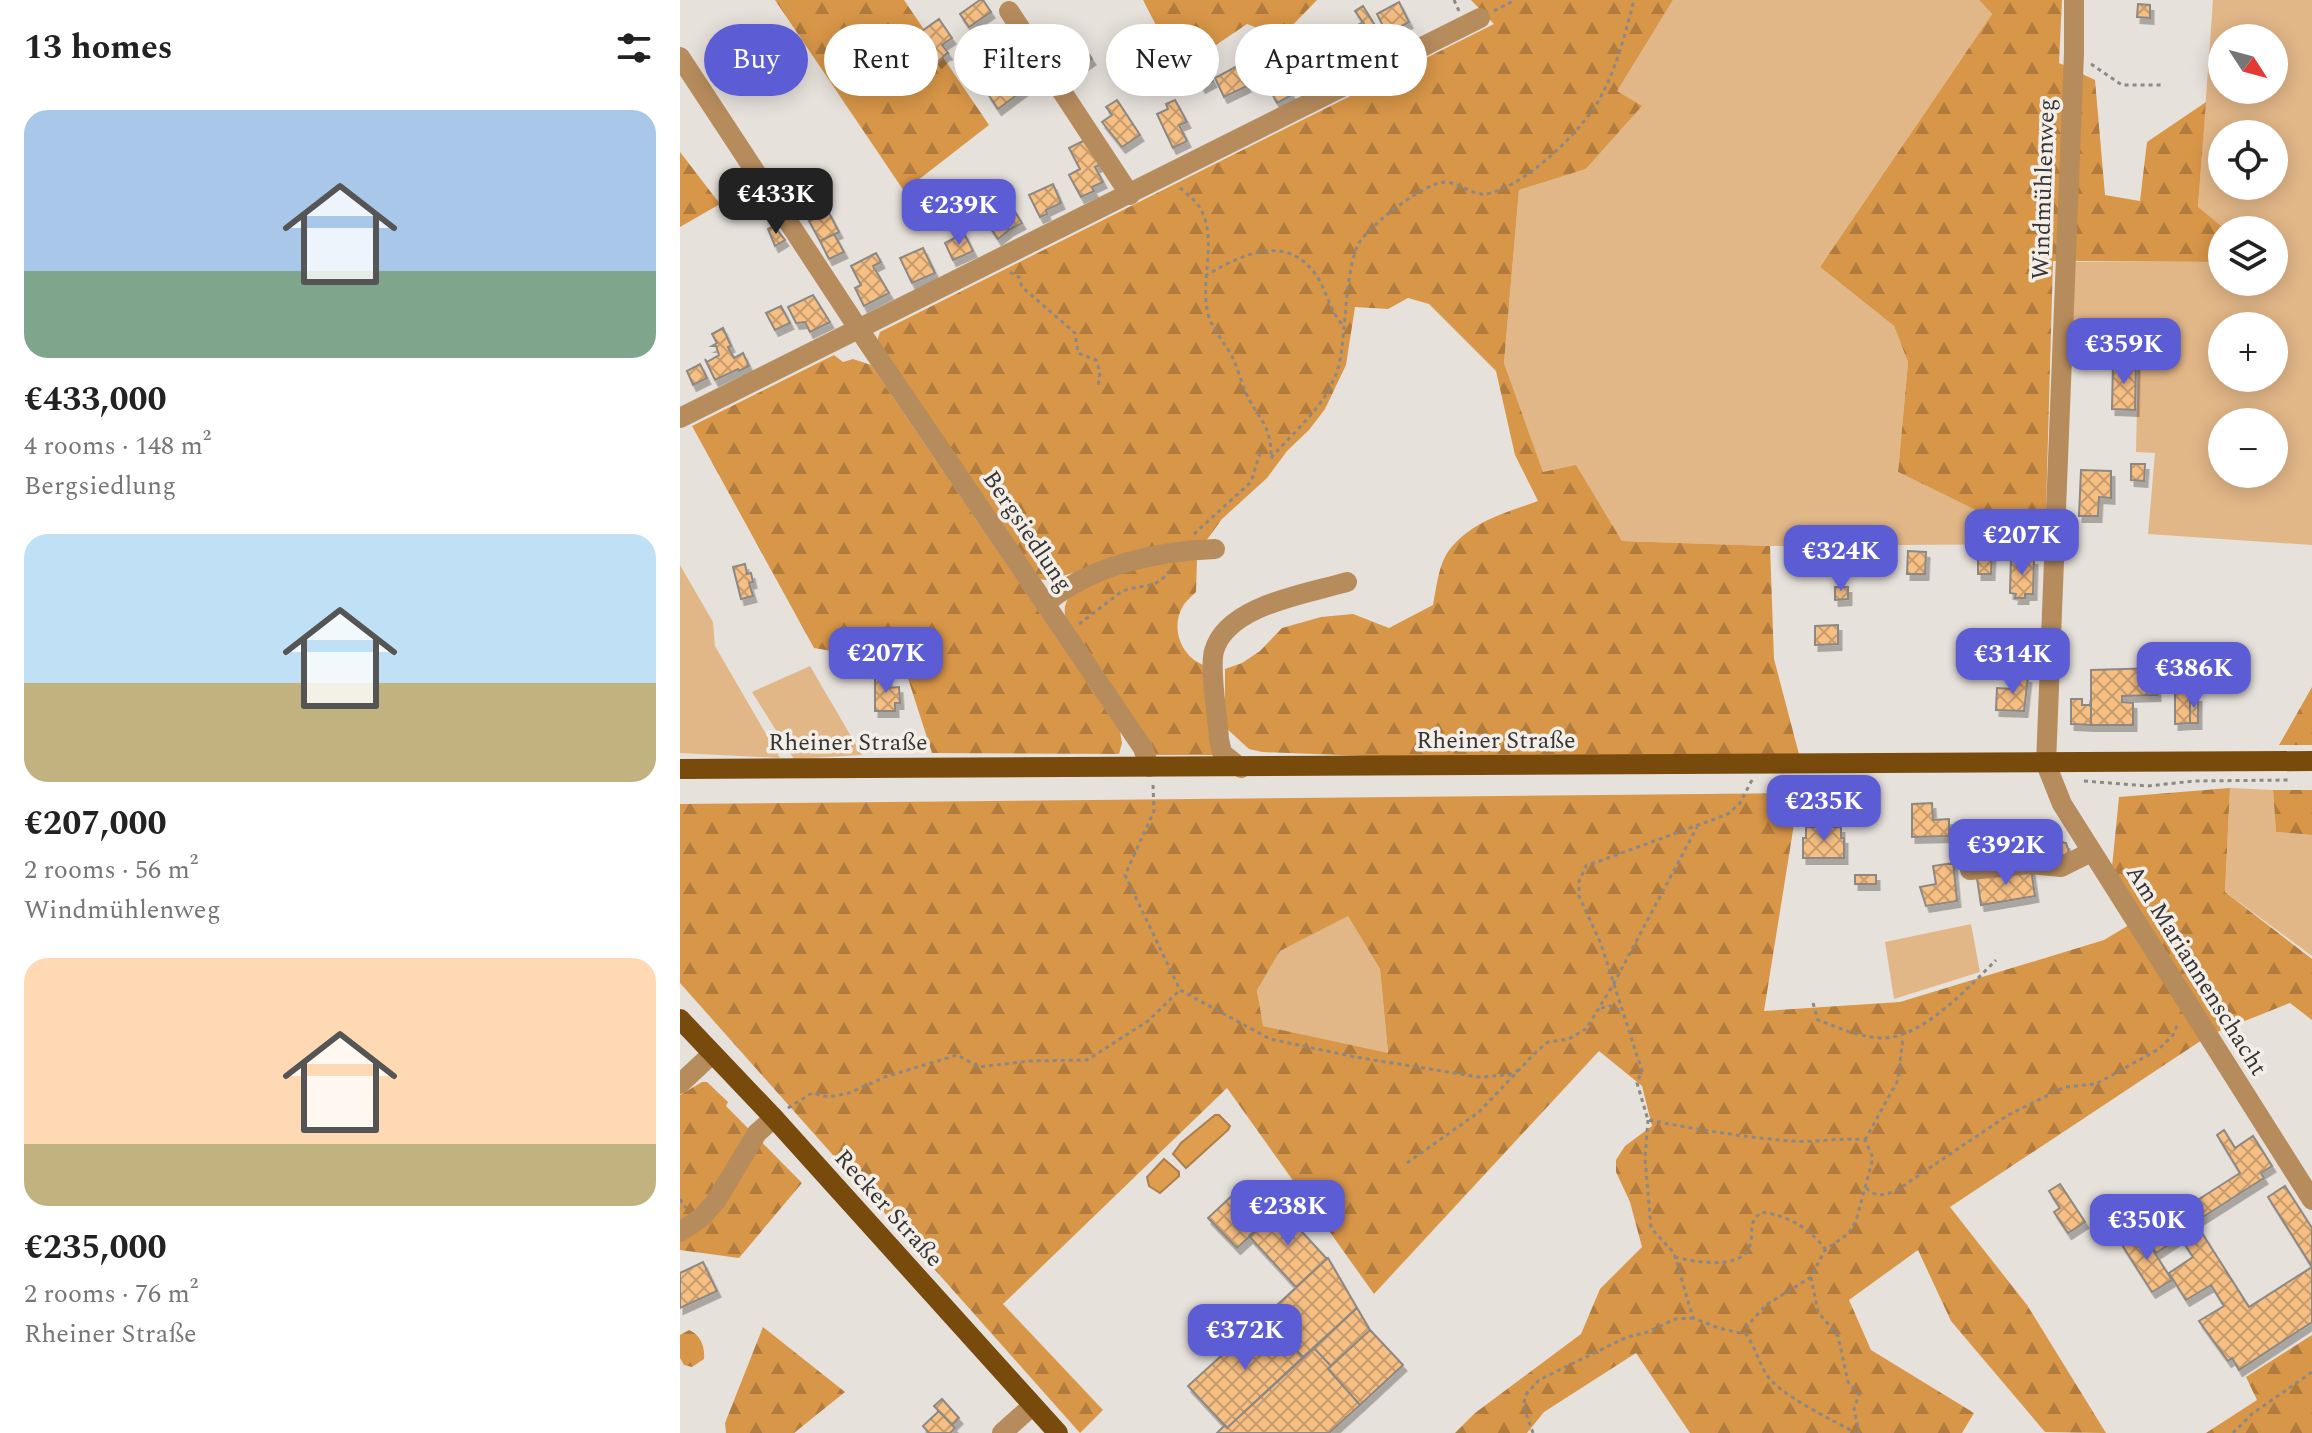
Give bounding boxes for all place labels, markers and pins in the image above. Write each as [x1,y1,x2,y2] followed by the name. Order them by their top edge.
[720,168,832,236] pin: €433K
[903,179,1015,247] pin: €239K
[2068,318,2180,386] pin: €359K
[1966,509,2078,577] pin: €207K
[1785,525,1897,593] pin: €324K
[830,627,942,695] pin: €207K
[1957,628,2069,696] pin: €314K
[2138,642,2250,710] pin: €386K
[1768,775,1880,843] pin: €235K
[1950,819,2062,887] pin: €392K
[1232,1180,1344,1248] pin: €238K
[2091,1194,2203,1262] pin: €350K
[1189,1304,1301,1372] pin: €372K

